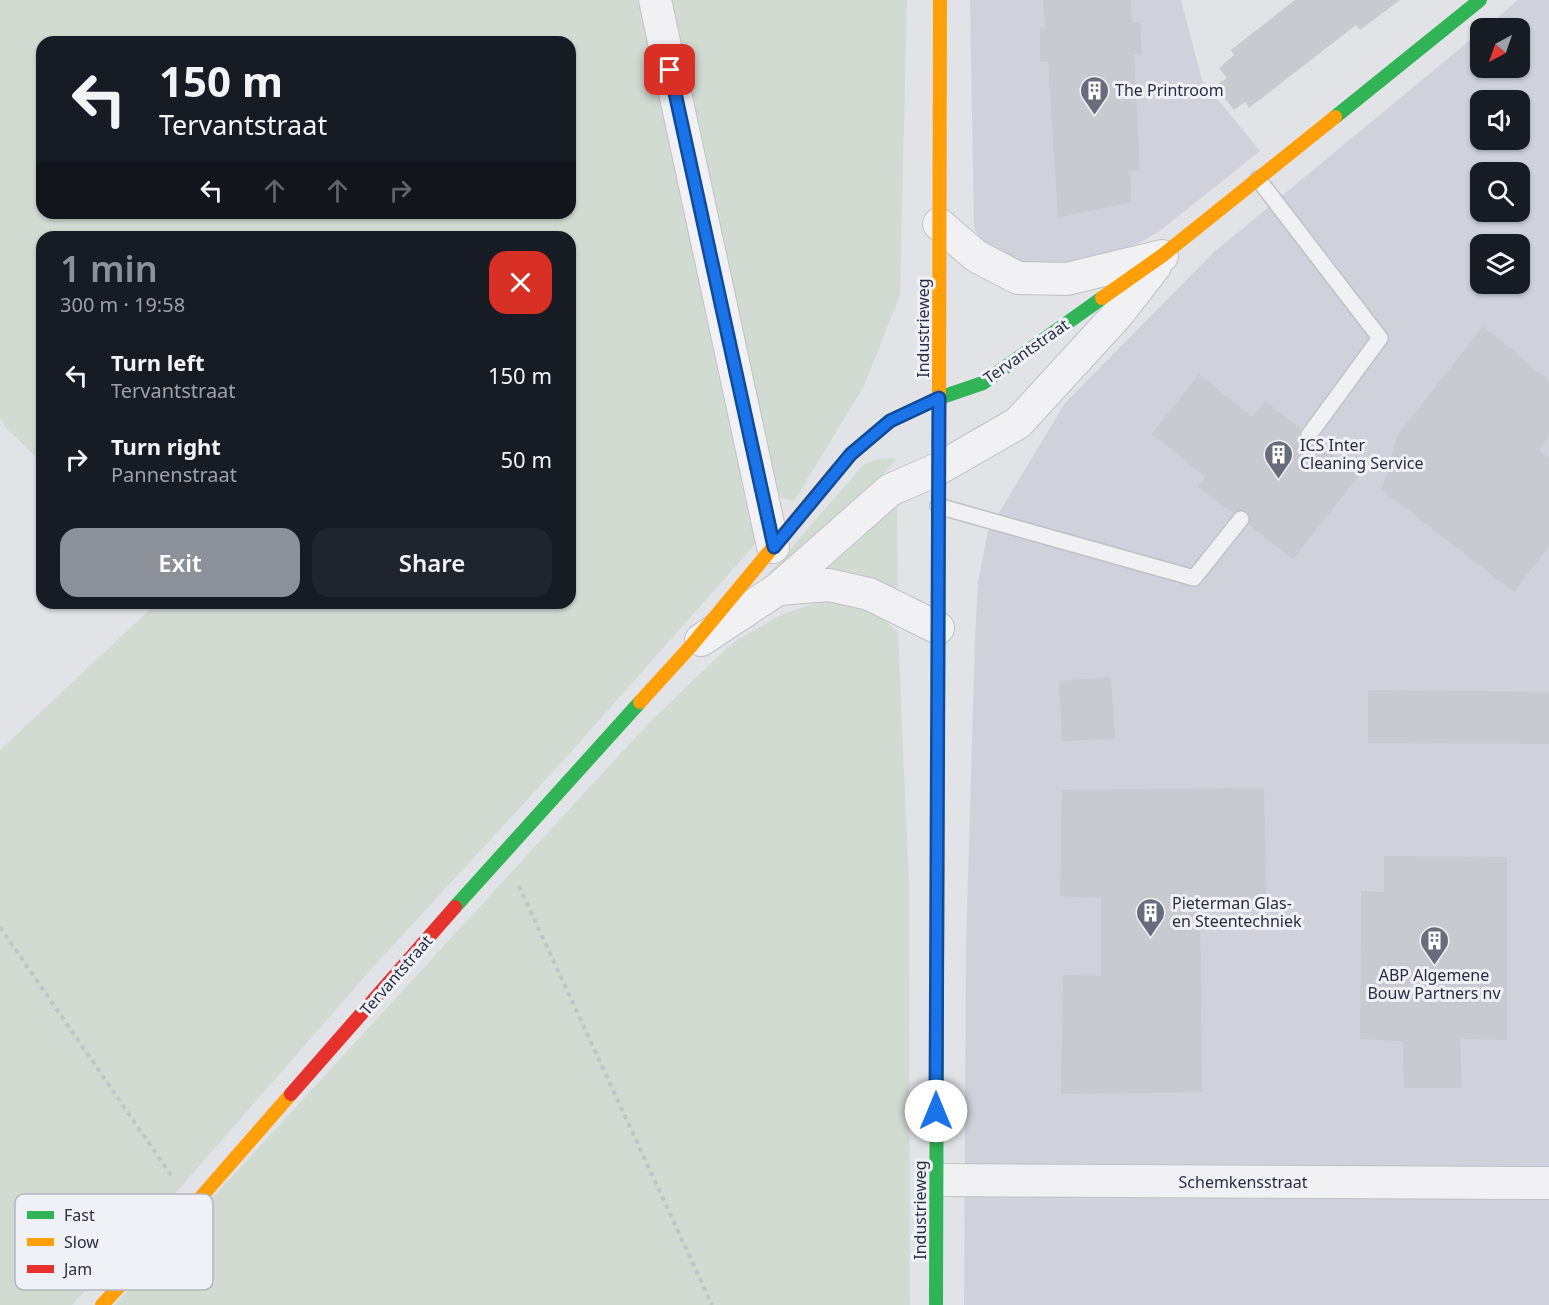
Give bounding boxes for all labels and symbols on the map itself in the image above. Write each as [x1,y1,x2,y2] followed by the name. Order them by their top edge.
[1470,18,1530,78] north arrow
[644,44,695,95] pin
[1078,74,1110,116] building icon: The Printroom
[1115,79,1224,101] place label: The Printroom
[912,278,934,378] street label: Industrieweg
[979,313,1073,389] street label: Tervantstraat
[1300,434,1424,474] place label: ICS Inter Cleaning Service
[1263,438,1295,480] building icon: ICS Inter Cleaning Service
[1172,892,1302,932] place label: Pieterman Glas- en Steentechniek
[1135,896,1167,938] building icon: Pieterman Glas- en Steentechniek
[1418,924,1450,966] building icon: ABP Algemene Bouw Partners nv
[355,930,437,1020] street label: Tervantstraat
[1367,964,1501,1004] place label: ABP Algemene Bouw Partners nv
[904,1079,968,1143] position arrow
[909,1160,931,1260] street label: Industrieweg
[1179,1171,1308,1193] street label: Schemkensstraat
[15,1194,213,1290] legend
[64,1204,95,1226] text: Fast
[64,1231,99,1253] text: Slow
[62,1258,92,1280] text: Jam

